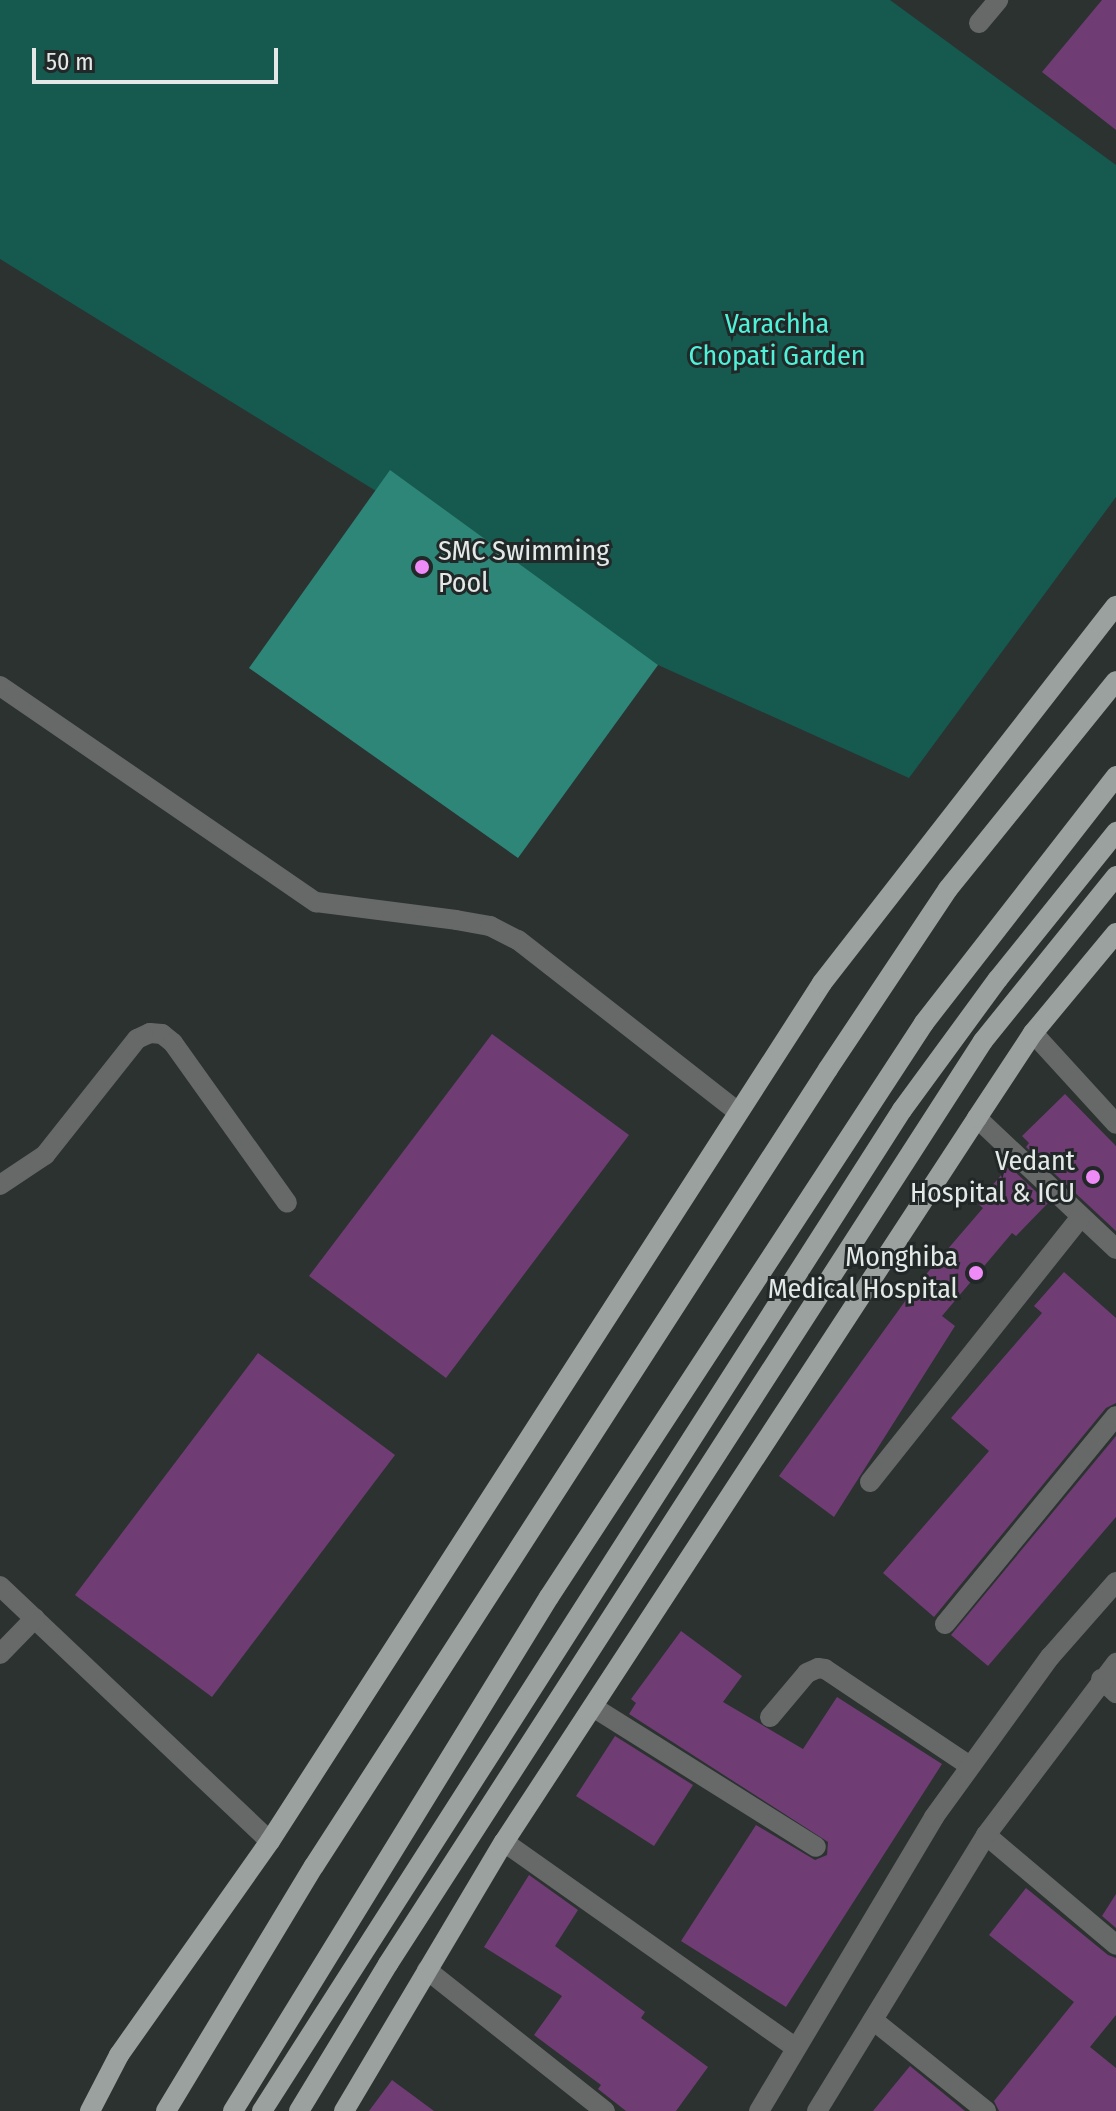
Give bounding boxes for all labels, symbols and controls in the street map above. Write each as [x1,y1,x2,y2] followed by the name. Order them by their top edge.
[36,32,282,82] scale bar
[46,48,94,76] text: 50 m
[689,307,865,373] park label: Varachha Chopati Garden
[438,534,609,600] place label: SMC Swimming Pool
[413,558,431,576] marker: SMC Swimming Pool
[910,1144,1075,1210] place label: Vedant Hospital & ICU
[1082,1166,1104,1188] marker: Vedant Hospital & ICU
[768,1240,958,1306] place label: Monghiba Medical Hospital
[965,1262,987,1284] marker: Monghiba Medical Hospital

